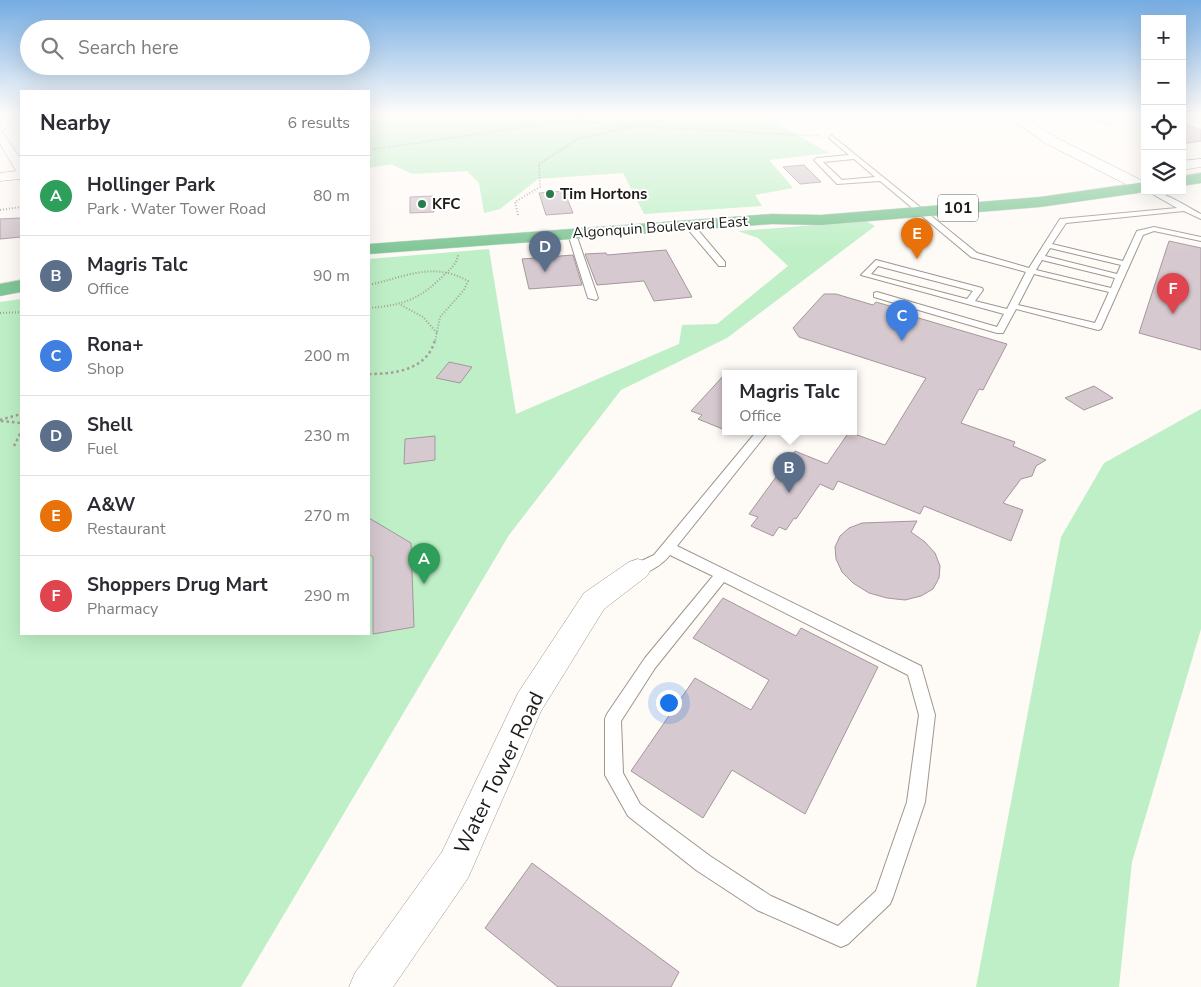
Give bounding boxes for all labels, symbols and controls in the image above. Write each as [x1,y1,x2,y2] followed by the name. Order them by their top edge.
[1141,15,1186,195] map controls
[1141,15,1186,60] button: +
[20,20,370,75] search box
[38,34,66,62] icon: search
[78,35,179,61] text: Search here
[1141,60,1186,105] button: −
[1141,105,1186,150] button: locate
[40,109,110,137] text: Nearby
[288,112,350,134] text: 6 results
[1141,150,1186,195] button: layers
[87,172,215,198] text: Hollinger Park
[560,184,647,204] place label: Tim Hortons
[50,185,62,207] text: A
[313,185,350,207] text: 80 m
[544,188,556,200] marker: Tim Hortons
[432,194,460,214] place label: KFC
[938,194,978,222] road number: 101
[87,198,266,220] text: Park · Water Tower Road
[416,198,428,210] marker: KFC
[572,211,749,243] street label: Algonquin Boulevard East
[901,218,933,259] pin: E
[529,231,561,272] pin: D
[87,252,188,278] text: Magris Talc
[50,265,62,287] text: B
[313,265,350,287] text: 90 m
[1157,273,1189,314] pin: F
[87,278,129,300] text: Office
[886,300,918,341] pin: C
[87,332,144,358] text: Rona+
[51,345,61,367] text: C
[303,345,350,367] text: 200 m
[87,358,124,380] text: Shop
[722,370,857,435] popup
[739,379,840,405] text: Magris Talc
[739,405,781,427] text: Office
[87,412,133,438] text: Shell
[50,425,62,447] text: D
[303,425,350,447] text: 230 m
[87,438,118,460] text: Fuel
[773,452,805,493] pin: B
[87,492,135,518] text: A&W
[51,505,61,527] text: E
[303,505,350,527] text: 270 m
[87,518,166,540] text: Restaurant
[408,543,440,584] pin: A
[87,572,268,598] text: Shoppers Drug Mart
[52,585,61,607] text: F
[303,585,350,607] text: 290 m
[87,598,158,620] text: Pharmacy
[448,687,550,859] street label: Water Tower Road
[656,690,682,716] your location

